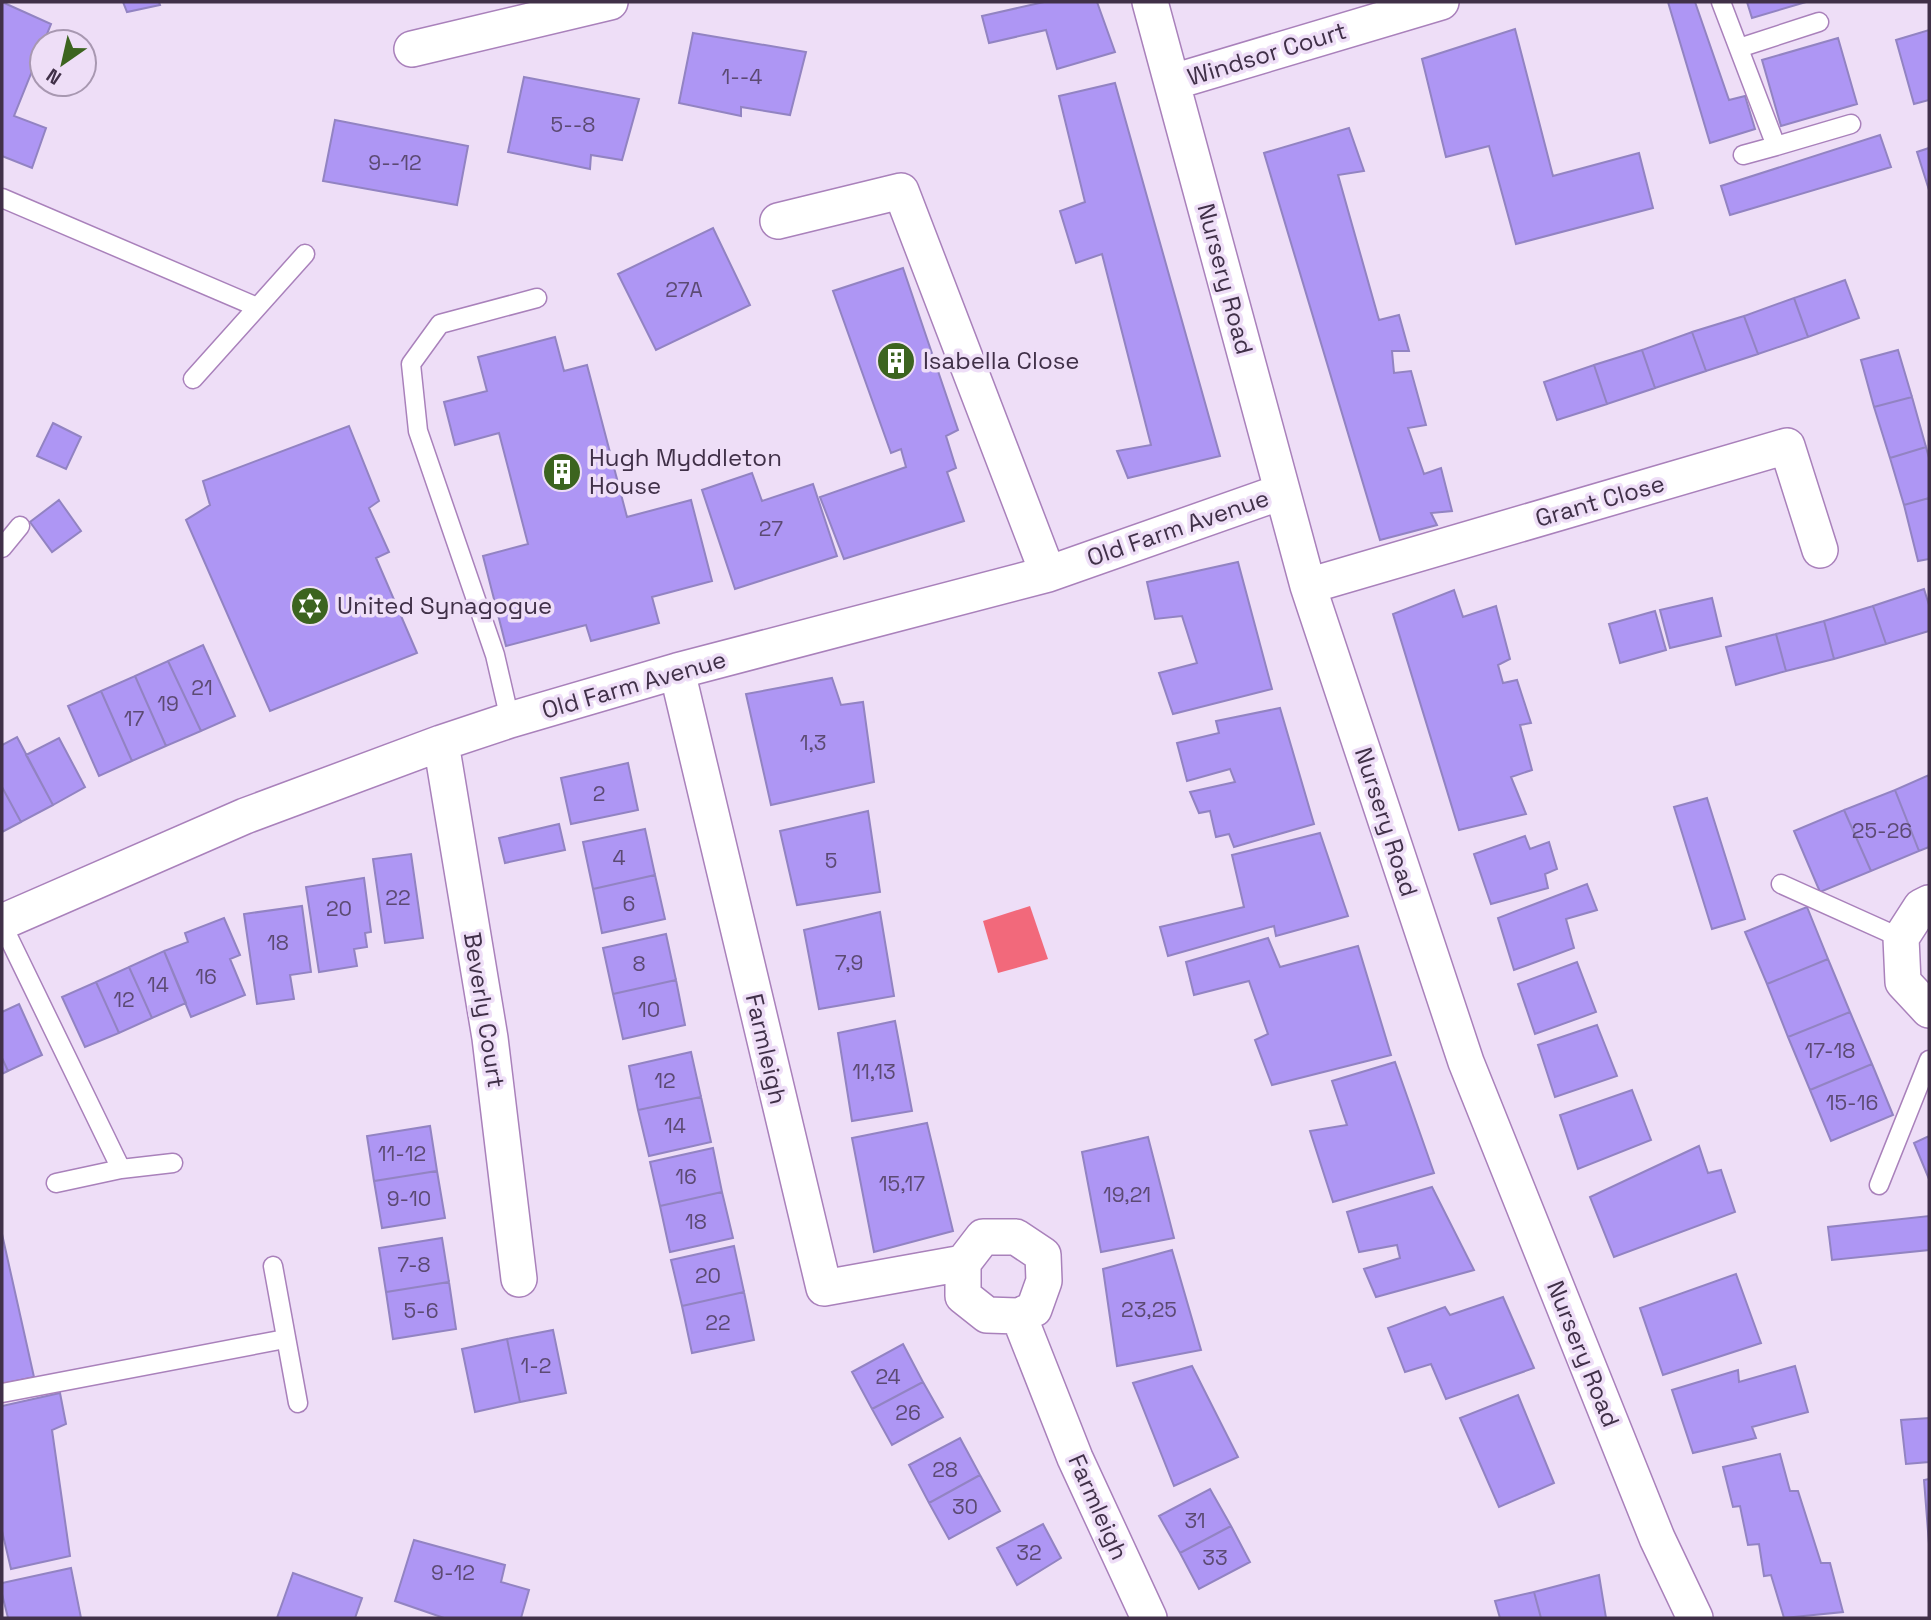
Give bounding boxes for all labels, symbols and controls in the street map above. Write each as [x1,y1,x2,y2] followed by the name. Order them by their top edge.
[1184,15,1350,92] street label: Windsor Court
[28,28,98,98] north arrow
[42,63,66,91] text: N
[721,63,763,90] house number: 1--4
[551,111,595,138] house number: 5--8
[368,149,422,176] house number: 9--12
[1190,200,1261,358] street label: Nursery Road
[665,276,703,303] house number: 27A
[875,340,917,382] building icon: Isabella Close
[923,345,1080,376] place label: Isabella Close
[589,442,782,501] place label: Hugh Myddleton House
[541,451,583,493] building icon: Hugh Myddleton House
[1532,467,1668,534] street label: Grant Close
[1083,482,1273,573] street label: Old Farm Avenue
[759,515,783,542] house number: 27
[289,585,331,627] synagogue icon: United Synagogue
[337,590,552,621] place label: United Synagogue
[538,643,730,726] street label: Old Farm Avenue
[191,674,213,701] house number: 21
[157,690,179,717] house number: 19
[124,705,144,732] house number: 17
[800,729,826,756] house number: 1,3
[1348,743,1425,900] street label: Nursery Road
[593,780,605,807] house number: 2
[1852,817,1912,844] house number: 25-26
[612,844,626,871] house number: 4
[825,847,837,874] house number: 5
[385,884,411,911] house number: 22
[623,890,635,917] house number: 6
[326,895,352,922] house number: 20
[267,929,289,956] house number: 18
[457,930,512,1090] street label: Beverly Court
[835,949,863,976] house number: 7,9
[632,950,646,977] house number: 8
[195,963,217,990] house number: 16
[147,971,169,998] house number: 14
[113,986,135,1013] house number: 12
[739,991,794,1107] street label: Farmleigh
[638,996,660,1023] house number: 10
[1805,1037,1855,1064] house number: 17-18
[852,1058,896,1085] house number: 11,13
[654,1067,676,1094] house number: 12
[1826,1089,1878,1116] house number: 15-16
[664,1112,686,1139] house number: 14
[378,1140,426,1167] house number: 11-12
[675,1163,697,1190] house number: 16
[879,1170,925,1197] house number: 15,17
[1103,1181,1151,1208] house number: 19,21
[387,1185,431,1212] house number: 9-10
[685,1208,707,1235] house number: 18
[397,1251,431,1278] house number: 7-8
[695,1262,721,1289] house number: 20
[1540,1276,1627,1432] street label: Nursery Road
[1121,1296,1177,1323] house number: 23,25
[404,1297,439,1324] house number: 5-6
[705,1309,731,1336] house number: 22
[521,1352,552,1379] house number: 1-2
[875,1363,901,1390] house number: 24
[895,1399,921,1426] house number: 26
[1061,1449,1135,1564] street label: Farmleigh
[932,1456,958,1483] house number: 28
[952,1493,978,1520] house number: 30
[1184,1507,1206,1534] house number: 31
[1016,1539,1042,1566] house number: 32
[1202,1544,1228,1571] house number: 33
[431,1559,475,1586] house number: 9-12

